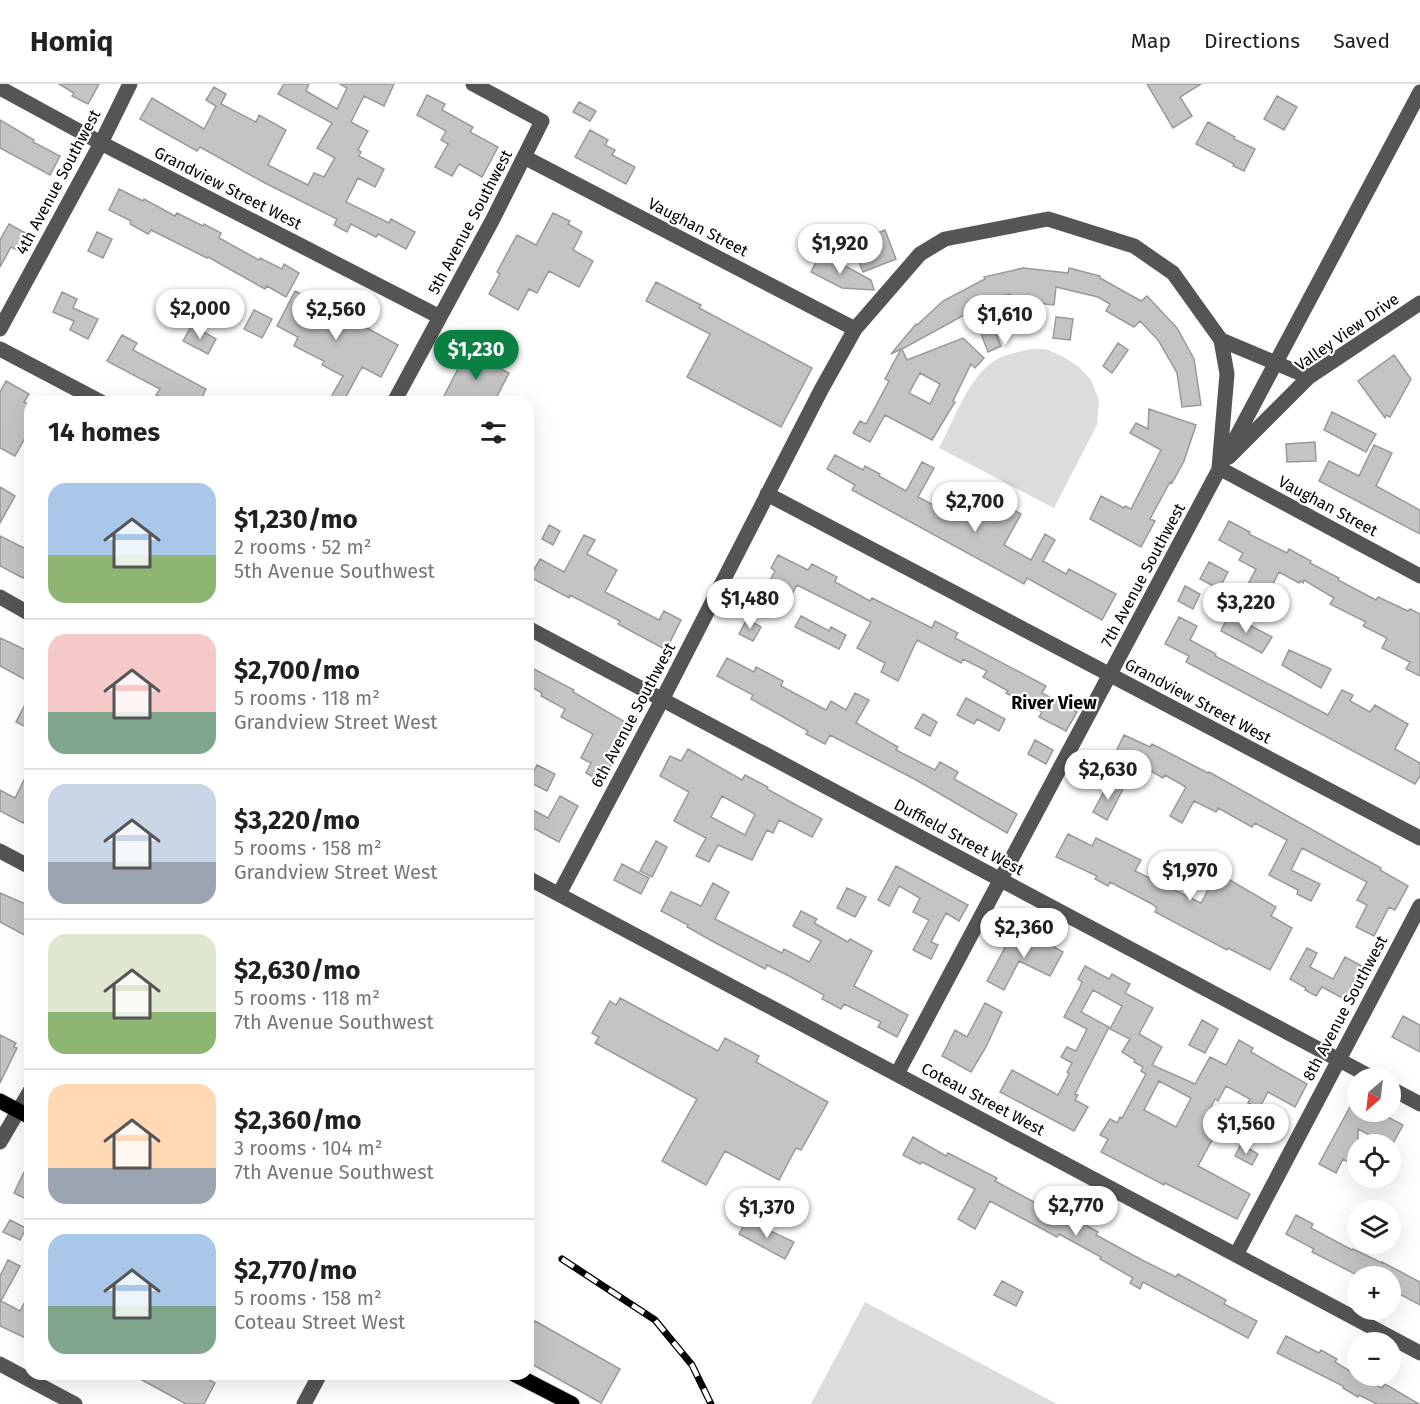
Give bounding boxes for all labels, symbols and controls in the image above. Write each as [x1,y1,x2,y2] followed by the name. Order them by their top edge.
[30,25,113,58] text: Homiq
[1131,28,1171,54] text: Map
[1204,28,1300,54] text: Directions
[1333,28,1390,54] text: Saved
[12,106,104,258] street label: 4th Avenue Southwest
[151,143,305,234] street label: Grandview Street West
[424,146,516,297] street label: 5th Avenue Southwest
[645,194,751,260] street label: Vaughan Street
[791,224,889,275] pin: $1,920
[812,231,868,255] text: $1,920
[151,289,249,340] pin: $2,000
[1291,289,1403,375] street label: Valley View Drive
[287,290,385,341] pin: $2,560
[956,295,1054,346] pin: $1,610
[170,296,230,320] text: $2,000
[306,297,366,321] text: $2,560
[977,302,1033,326] text: $1,610
[427,330,525,381] pin: $1,230
[448,337,504,361] text: $1,230
[477,416,510,449] icon: filters
[48,417,160,448] text: 14 homes
[1275,472,1381,540] street label: Vaughan Street
[926,482,1024,533] pin: $2,700
[946,489,1004,513] text: $2,700
[1097,500,1189,650] street label: 7th Avenue Southwest
[234,504,358,535] text: $1,230/mo
[96,507,168,579] icon: home
[234,535,372,559] text: 2 rooms · 52 m²
[234,559,435,583] text: 5th Avenue Southwest
[701,579,799,630] pin: $1,480
[1197,583,1295,634] pin: $3,220
[721,586,779,610] text: $1,480
[1217,590,1275,614] text: $3,220
[587,639,679,791] street label: 6th Avenue Southwest
[1122,654,1275,748] street label: Grandview Street West
[234,655,360,686] text: $2,700/mo
[96,658,168,730] icon: home
[234,686,380,710] text: 5 rooms · 118 m²
[1011,692,1097,714] district label: River View
[234,710,438,734] text: Grandview Street West
[1059,750,1157,801] pin: $2,630
[1079,757,1137,781] text: $2,630
[891,795,1027,879] street label: Duffield Street West
[234,805,360,836] text: $3,220/mo
[96,808,168,880] icon: home
[234,836,382,860] text: 5 rooms · 158 m²
[1141,851,1239,902] pin: $1,970
[1162,858,1218,882] text: $1,970
[234,860,438,884] text: Grandview Street West
[975,908,1073,959] pin: $2,360
[994,915,1054,939] text: $2,360
[1299,932,1391,1084] street label: 8th Avenue Southwest
[234,955,360,986] text: $2,630/mo
[96,958,168,1030] icon: home
[234,986,380,1010] text: 5 rooms · 118 m²
[234,1010,434,1034] text: 7th Avenue Southwest
[918,1058,1048,1140] street label: Coteau Street West
[1347,1068,1401,1122] north arrow
[1347,1068,1401,1386] map controls
[1197,1104,1295,1155] pin: $1,560
[234,1105,361,1136] text: $2,360/mo
[96,1108,168,1180] icon: home
[1217,1111,1275,1135] text: $1,560
[1347,1134,1401,1188] button: locate
[234,1136,382,1160] text: 3 rooms · 104 m²
[234,1160,434,1184] text: 7th Avenue Southwest
[1027,1186,1125,1237] pin: $2,770
[718,1188,816,1239] pin: $1,370
[1048,1193,1104,1217] text: $2,770
[739,1195,795,1219] text: $1,370
[1347,1200,1401,1254] button: layers
[234,1255,357,1286] text: $2,770/mo
[96,1258,168,1330] icon: home
[1347,1266,1401,1320] button: +
[234,1286,382,1310] text: 5 rooms · 158 m²
[234,1310,405,1334] text: Coteau Street West
[1347,1332,1401,1386] button: −

